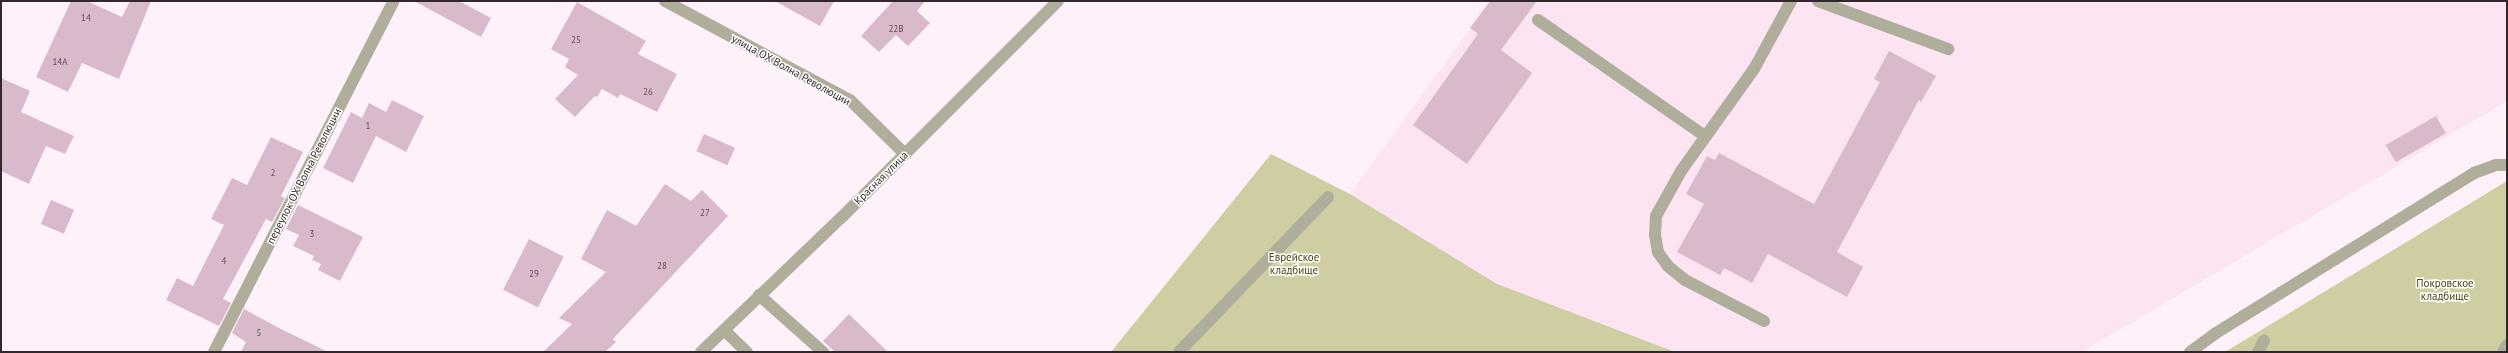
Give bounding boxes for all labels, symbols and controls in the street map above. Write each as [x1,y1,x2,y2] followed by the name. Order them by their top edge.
[81,13,91,23] house number: 14
[888,24,904,34] house number: 22В
[729,32,853,108] street label: улица ОХ Волна Революции
[571,35,581,45] house number: 25
[52,57,68,67] house number: 14А
[643,87,653,97] house number: 26
[264,106,344,246] street label: переулок ОХ Волна Революции
[366,121,370,131] house number: 1
[851,148,911,208] street label: Красная улица
[271,168,275,178] house number: 2
[700,208,710,218] house number: 27
[310,229,314,239] house number: 3
[1269,251,1319,277] park label: Еврейское кладбище
[222,256,226,266] house number: 4
[657,261,667,271] house number: 28
[529,269,539,279] house number: 29
[2416,277,2474,303] park label: Покровское кладбище
[257,328,261,338] house number: 5

